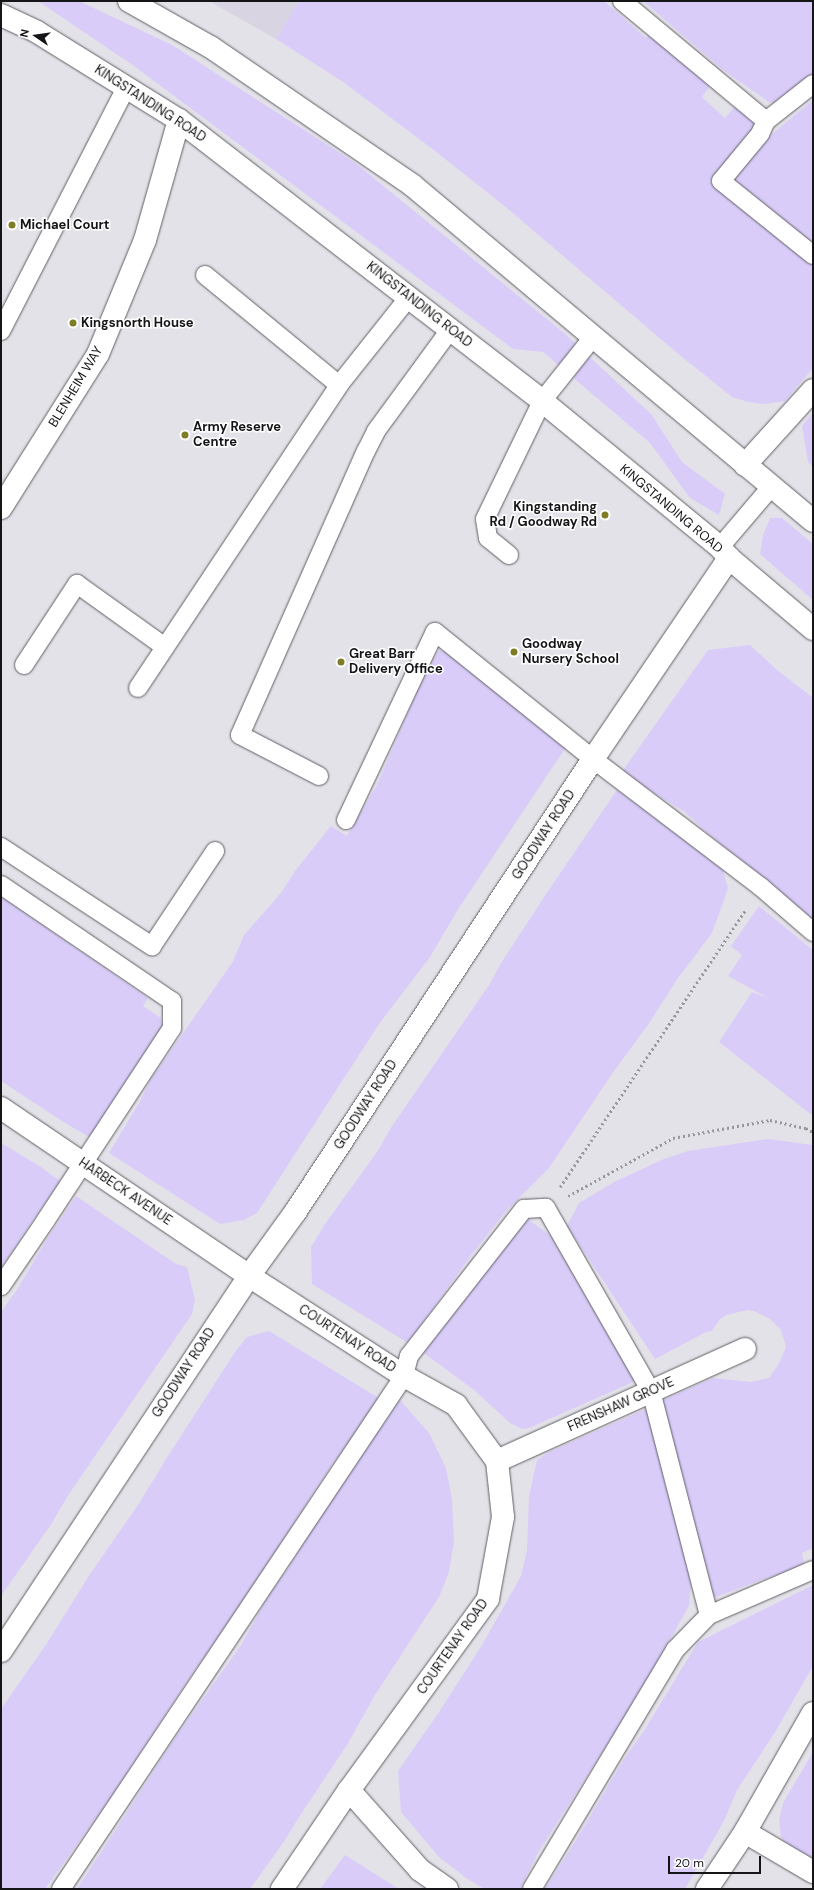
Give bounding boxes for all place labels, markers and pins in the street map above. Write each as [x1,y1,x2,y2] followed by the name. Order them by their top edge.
[20,217,109,233] place label: Michael Court
[7,220,17,230] marker: Michael Court
[81,315,194,331] place label: Kingsnorth House
[68,318,78,328] marker: Kingsnorth House
[193,420,281,451] place label: Army Reserve Centre
[180,430,190,440] marker: Army Reserve Centre
[490,500,597,531] place label: Kingstanding Rd / Goodway Rd
[600,510,610,520] marker: Kingstanding Rd / Goodway Rd
[522,637,619,668] place label: Goodway Nursery School
[349,647,443,678] place label: Great Barr Delivery Office
[509,647,519,657] marker: Goodway Nursery School
[336,657,346,667] marker: Great Barr Delivery Office

